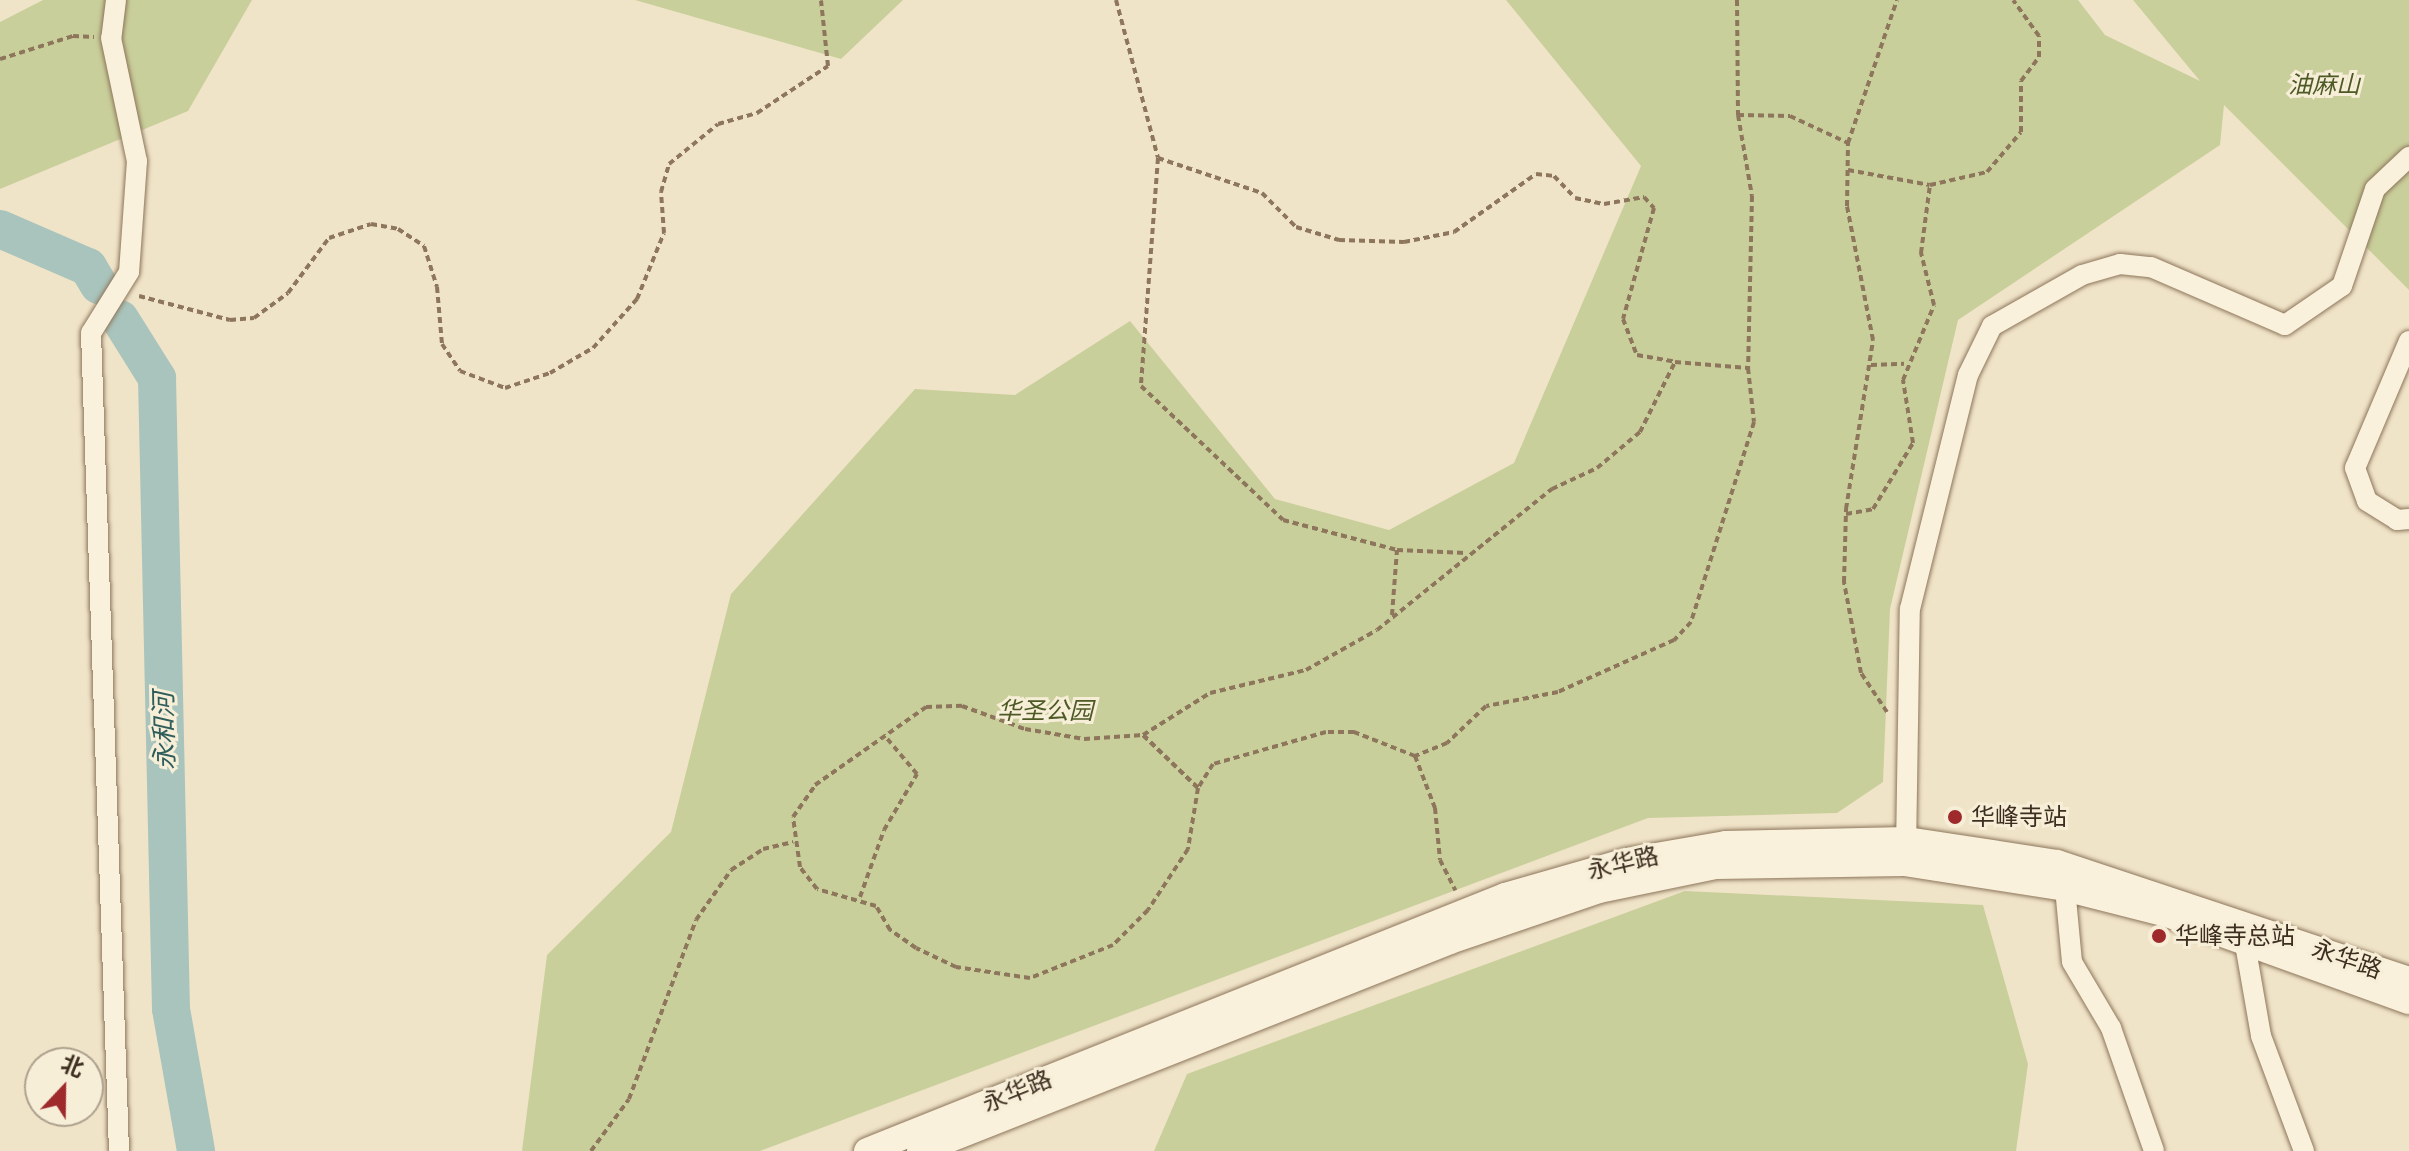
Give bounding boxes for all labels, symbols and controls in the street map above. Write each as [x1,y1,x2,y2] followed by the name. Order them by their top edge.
[2288,71,2360,99] park label: 油麻山
[149,692,181,770] water label: 永和河
[997,697,1093,725] park label: 华圣公园
[1971,803,2067,831] place label: 华峰寺站
[1946,808,1964,826] marker: 华峰寺站
[1585,841,1661,885] street label: 永华路
[2175,922,2295,950] place label: 华峰寺总站
[2150,927,2168,945] marker: 华峰寺总站
[2308,934,2386,984] street label: 永华路
[24,1047,104,1127] north arrow
[57,1049,88,1083] text: 北
[978,1064,1056,1118] street label: 永华路

